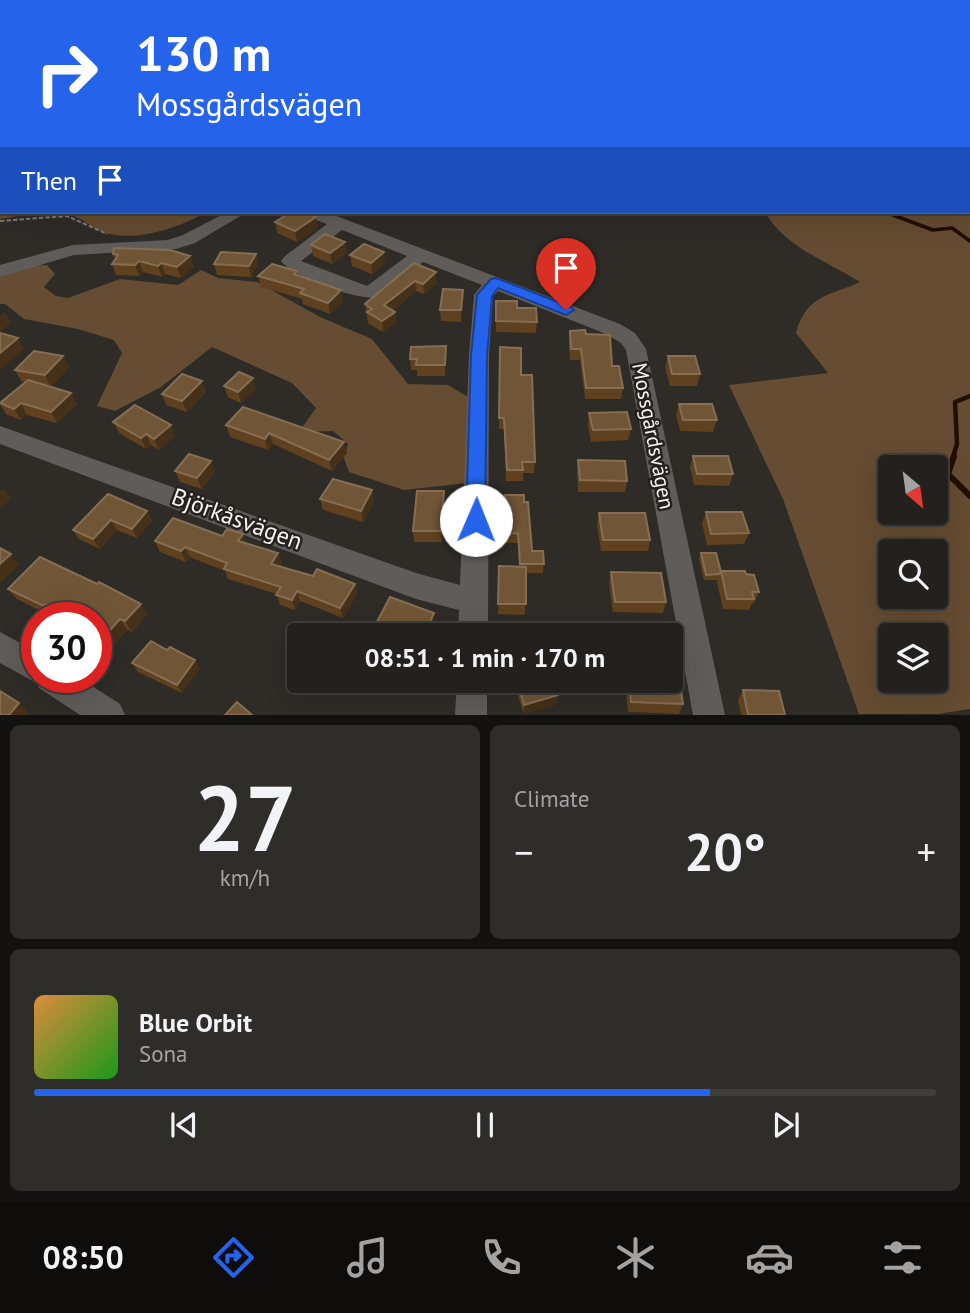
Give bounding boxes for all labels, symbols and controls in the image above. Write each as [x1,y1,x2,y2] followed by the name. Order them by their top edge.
[136,21,271,85] text: 130 m
[21,28,112,119] icon: right
[136,83,362,125] text: Mossgårdsvägen
[91,161,129,199] icon: arrive
[21,164,77,197] text: Then
[536,238,596,310] pin
[547,249,585,287] icon: arrive
[626,360,681,511] street label: Mossgårdsvägen
[878,455,948,525] north arrow
[878,455,948,693] map controls
[168,481,307,556] street label: Björkåsvägen
[439,483,513,557] position arrow
[878,539,948,609] button: search
[21,602,112,693] speed limit sign: 30
[878,623,948,693] button: layers
[365,641,605,674] text: 08:51 · 1 min · 170 m
[193,758,297,876] text: 27
[514,784,589,813] text: Climate
[684,818,766,885] text: 20°
[514,827,533,876] text: −
[917,827,936,876] text: +
[220,863,270,892] text: km/h
[139,1006,252,1039] text: Blue Orbit
[139,1039,188,1068] text: Sona
[165,1106,203,1144] icon: previous
[466,1106,504,1144] icon: pause
[767,1106,805,1144] icon: next
[209,1233,258,1282] icon: directions
[343,1233,392,1282] icon: music
[477,1233,526,1282] icon: phone
[611,1233,660,1282] icon: climate
[745,1233,794,1282] icon: car
[878,1233,927,1282] icon: filters
[42,1236,124,1278] text: 08:50

